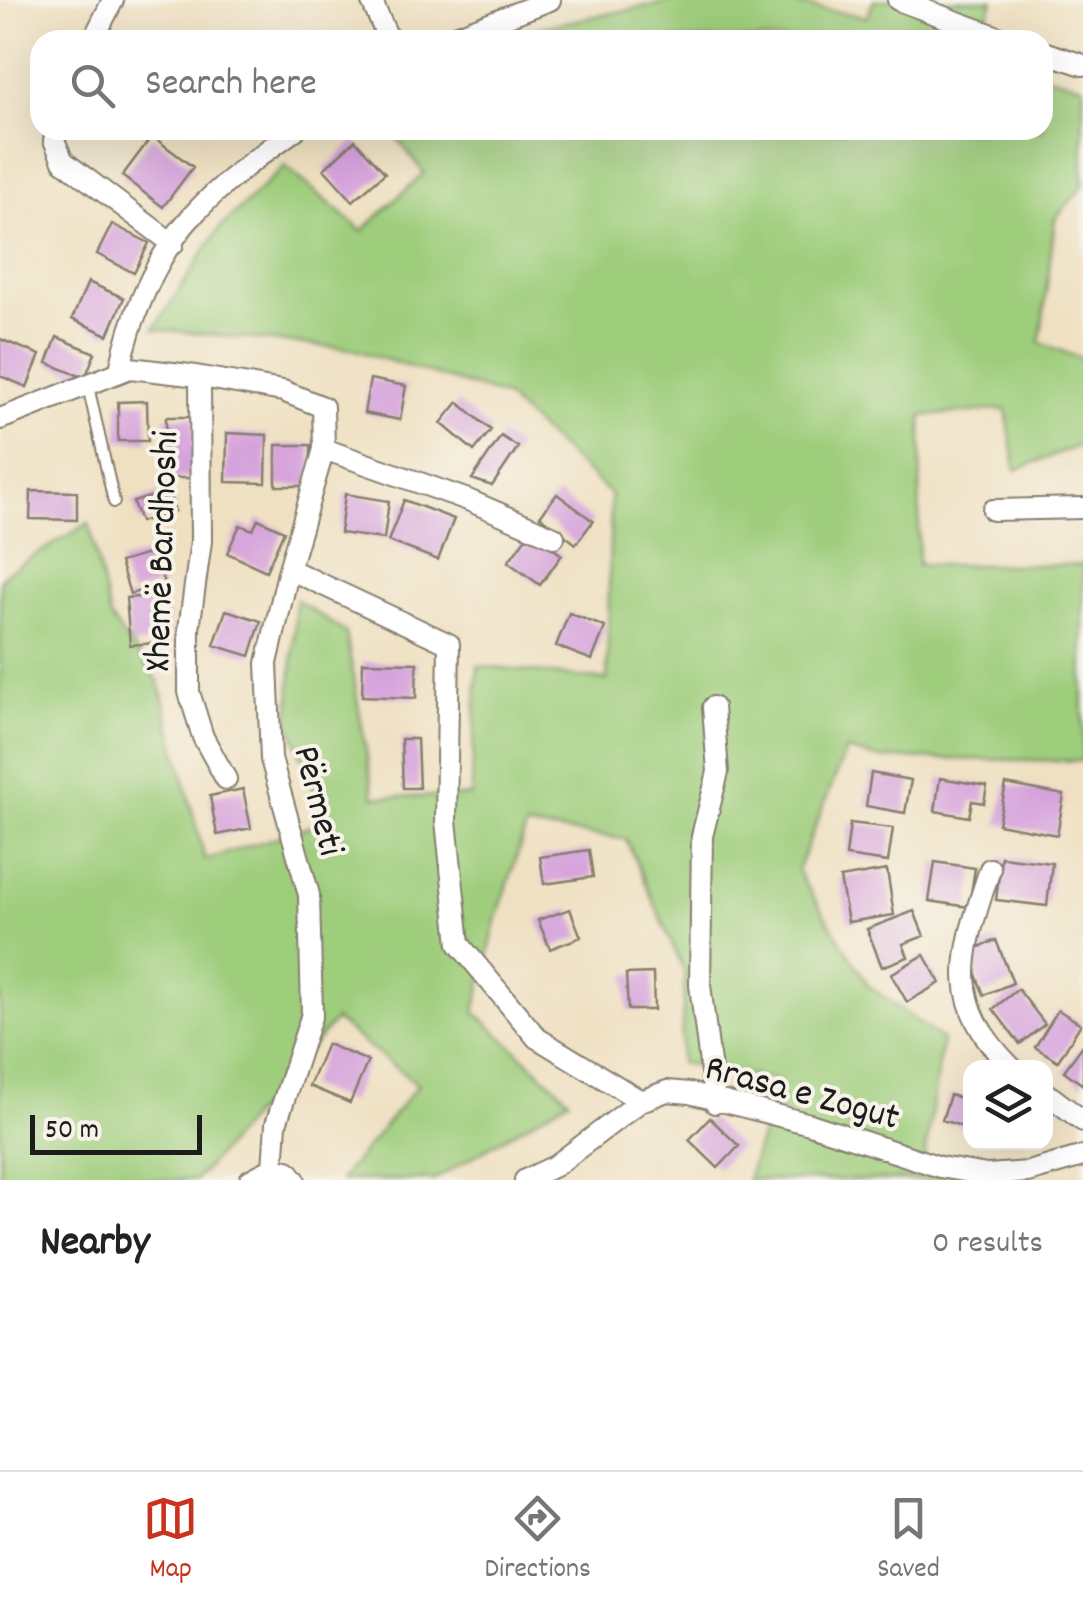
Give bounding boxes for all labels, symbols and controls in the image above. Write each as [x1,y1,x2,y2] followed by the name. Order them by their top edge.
[30,30,1053,140] search box
[65,58,120,113] icon: search
[145,58,317,113] text: Search here
[133,430,196,673] street label: Xhemë Bardhoshi
[275,741,356,862] street label: Përmeti
[698,1043,905,1148] street label: Rrasa e Zogut
[963,1060,1053,1150] map controls
[963,1060,1053,1150] button: layers
[30,1110,202,1154] scale bar
[45,1112,99,1152] text: 50 m
[40,1215,150,1275] text: Nearby
[932,1222,1043,1268] text: 0 results
[143,1491,198,1591] tab: Map
[485,1491,591,1591] tab: Directions
[877,1491,940,1591] tab: Saved

